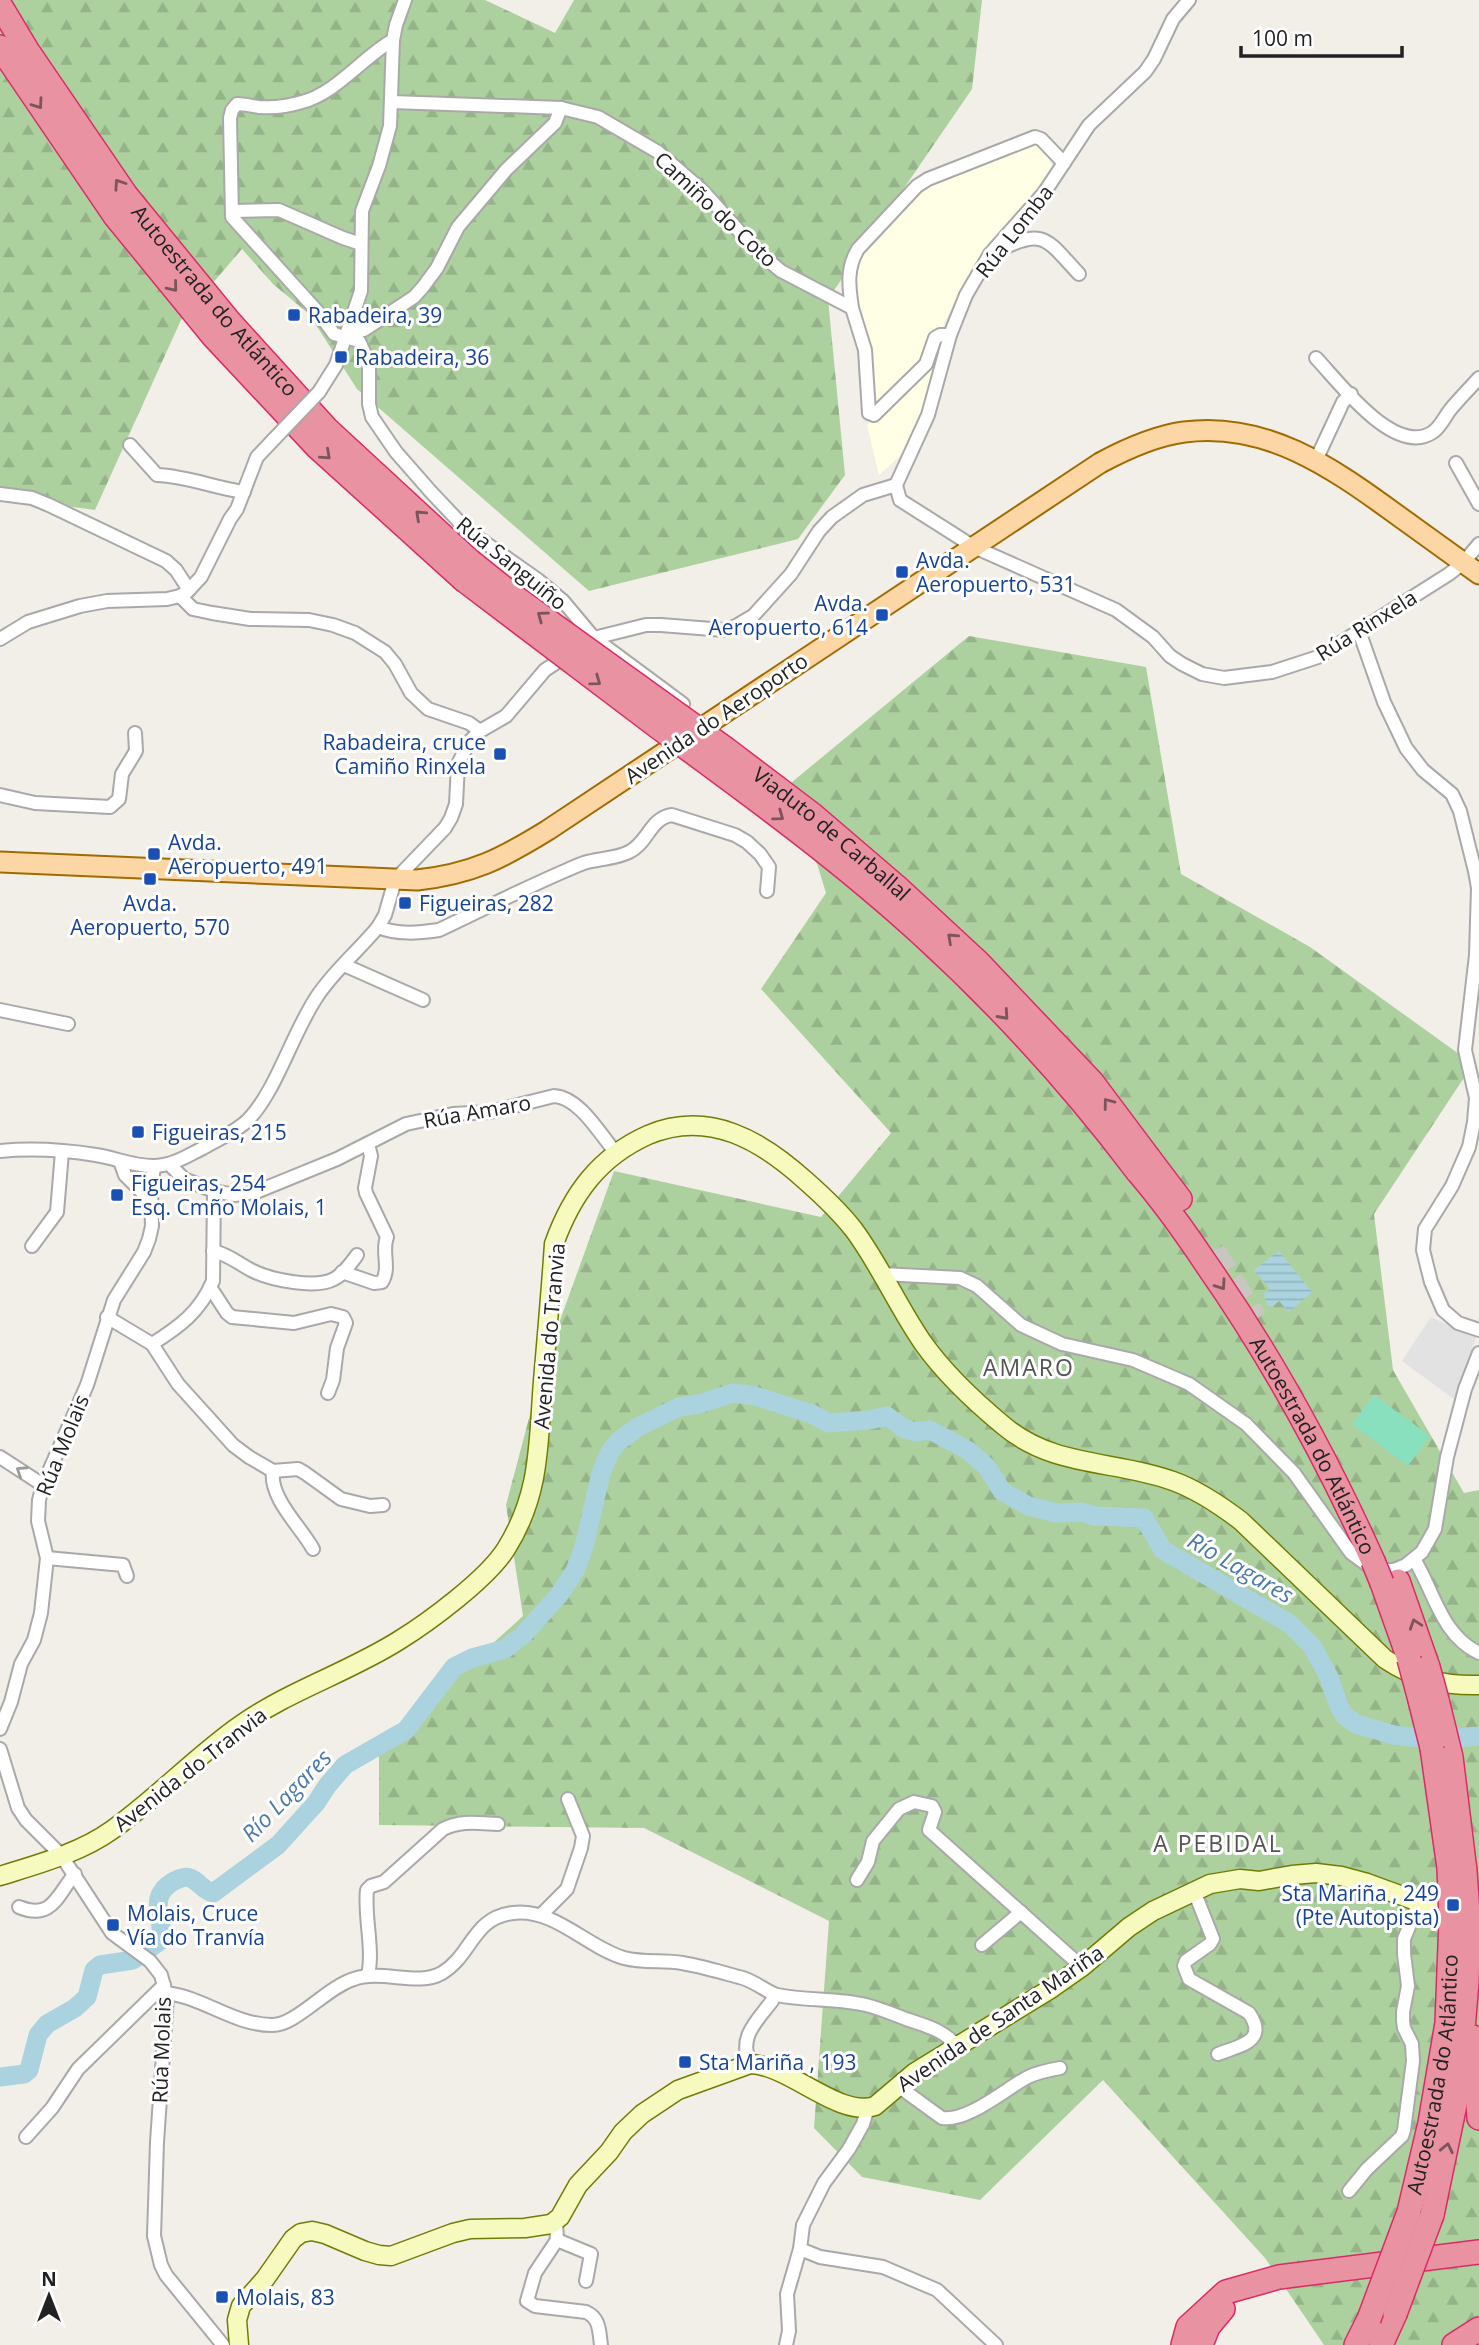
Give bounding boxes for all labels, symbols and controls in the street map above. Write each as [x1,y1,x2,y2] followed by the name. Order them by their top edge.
[1241,14,1402,58] scale bar
[1252,24,1313,52] text: 100 m
[30,96,42,109] one-way arrow
[649,145,783,273] street label: Camiño do Coto
[114,179,127,192] one-way arrow
[969,179,1059,283] street label: Rúa Lomba
[126,199,304,402] street label: Autoestrada do Atlántico
[165,278,177,291] one-way arrow
[308,301,442,329] place label: Rabadeira, 39
[286,307,302,323] marker: Rabadeira, 39
[355,343,489,371] place label: Rabadeira, 36
[333,349,349,365] marker: Rabadeira, 36
[318,447,331,460] one-way arrow
[451,510,573,616] street label: Rúa Sanguiño
[415,511,428,523] one-way arrow
[916,546,1075,598] place label: Avda. Aeropuerto, 531
[894,564,910,580] marker: Avda. Aeropuerto, 531
[1310,583,1422,667] street label: Rúa Rinxela
[709,589,868,641] place label: Avda. Aeropuerto, 614
[874,607,890,623] marker: Avda. Aeropuerto, 614
[537,612,550,624] one-way arrow
[619,646,813,790] street label: Avenida do Aeroporto
[588,672,601,685] one-way arrow
[322,728,486,780] place label: Rabadeira, cruce Camiño Rinxela
[492,746,508,762] marker: Rabadeira, cruce Camiño Rinxela
[747,760,917,907] street label: Viaduto de Carballal
[771,807,784,820] one-way arrow
[168,828,327,880] place label: Avda. Aeropuerto, 491
[146,846,162,862] marker: Avda. Aeropuerto, 491
[142,871,158,887] marker: Avda. Aeropuerto, 570
[70,889,230,941] place label: Avda. Aeropuerto, 570
[419,889,554,917] place label: Figueiras, 282
[397,895,413,911] marker: Figueiras, 282
[947,933,960,946] one-way arrow
[996,1007,1008,1020] one-way arrow
[421,1088,533,1134] street label: Rúa Amaro
[1103,1098,1116,1111] one-way arrow
[152,1118,287,1146] place label: Figueiras, 215
[130,1124,146,1140] marker: Figueiras, 215
[131,1169,327,1221] place label: Figueiras, 254 Esq. Cmño Molais, 1
[109,1187,125,1203] marker: Figueiras, 254 Esq. Cmño Molais, 1
[527,1242,571,1430] street label: Avenida do Tranvia
[1213,1277,1225,1290] one-way arrow
[1244,1331,1382,1559] street label: Autoestrada do Atlántico
[983,1351,1075,1383] district label: AMARO
[29,1390,95,1500] street label: Rúa Molais
[16,1466,29,1479] one-way arrow
[1182,1524,1300,1610] water label: Río Lagares
[1409,1618,1423,1630] one-way arrow
[108,1700,272,1838] street label: Avenida do Tranvia
[234,1742,338,1848] water label: Río Lagares
[1153,1827,1283,1859] district label: A PEBIDAL
[1282,1879,1439,1931] place label: Sta Mariña , 249 (Pte Autopista)
[1445,1897,1461,1913] marker: Sta Mariña , 249 (Pte Autopista)
[127,1899,265,1951] place label: Molais, Cruce Vía do Tranvía
[105,1917,121,1933] marker: Molais, Cruce Vía do Tranvía
[891,1938,1109,2098] street label: Avenida de Santa Mariña
[1400,1954,1464,2197] street label: Autoestrada do Atlántico
[145,1996,177,2104] street label: Rúa Molais
[699,2048,856,2076] place label: Sta Mariña , 193
[677,2054,693,2070] marker: Sta Mariña , 193
[1438,2142,1453,2154] one-way arrow
[14,2261,84,2331] north arrow
[41,2266,57,2292] text: N
[236,2283,335,2311] place label: Molais, 83
[214,2289,230,2305] marker: Molais, 83

